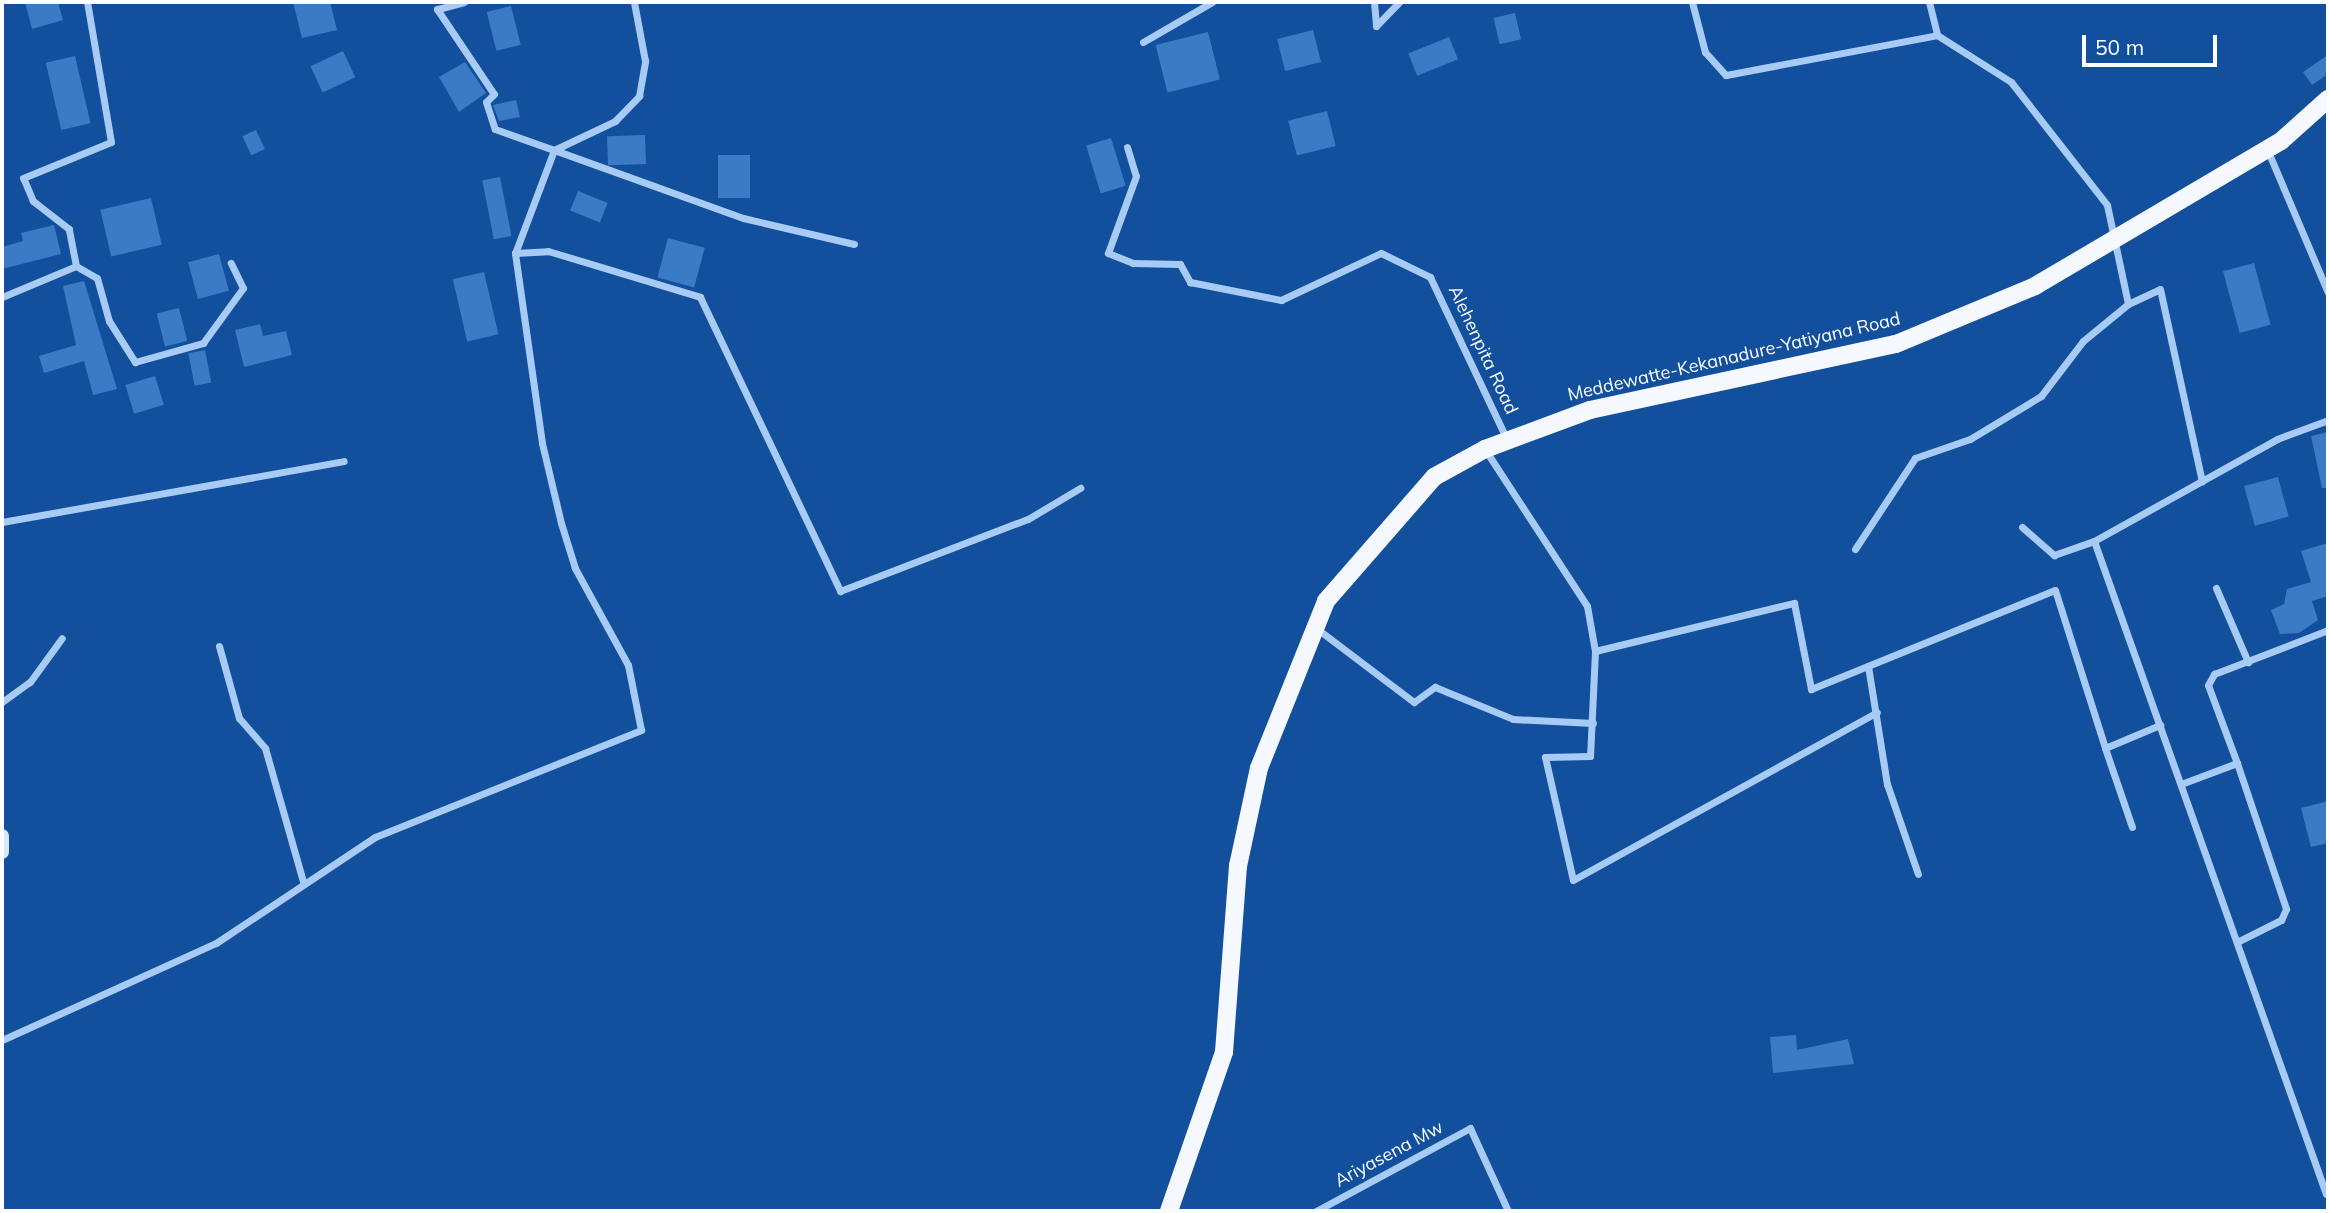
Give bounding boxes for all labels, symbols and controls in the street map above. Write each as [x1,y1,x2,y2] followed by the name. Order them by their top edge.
[2085,21,2220,65] scale bar
[2095,34,2144,60] text: 50 m
[1444,282,1522,418] street label: Alehenpita Road
[1566,308,1902,406] street label: Meddewatte-Kekanadure-Yatiyana Road
[1331,1116,1447,1192] street label: Ariyasena Mw

